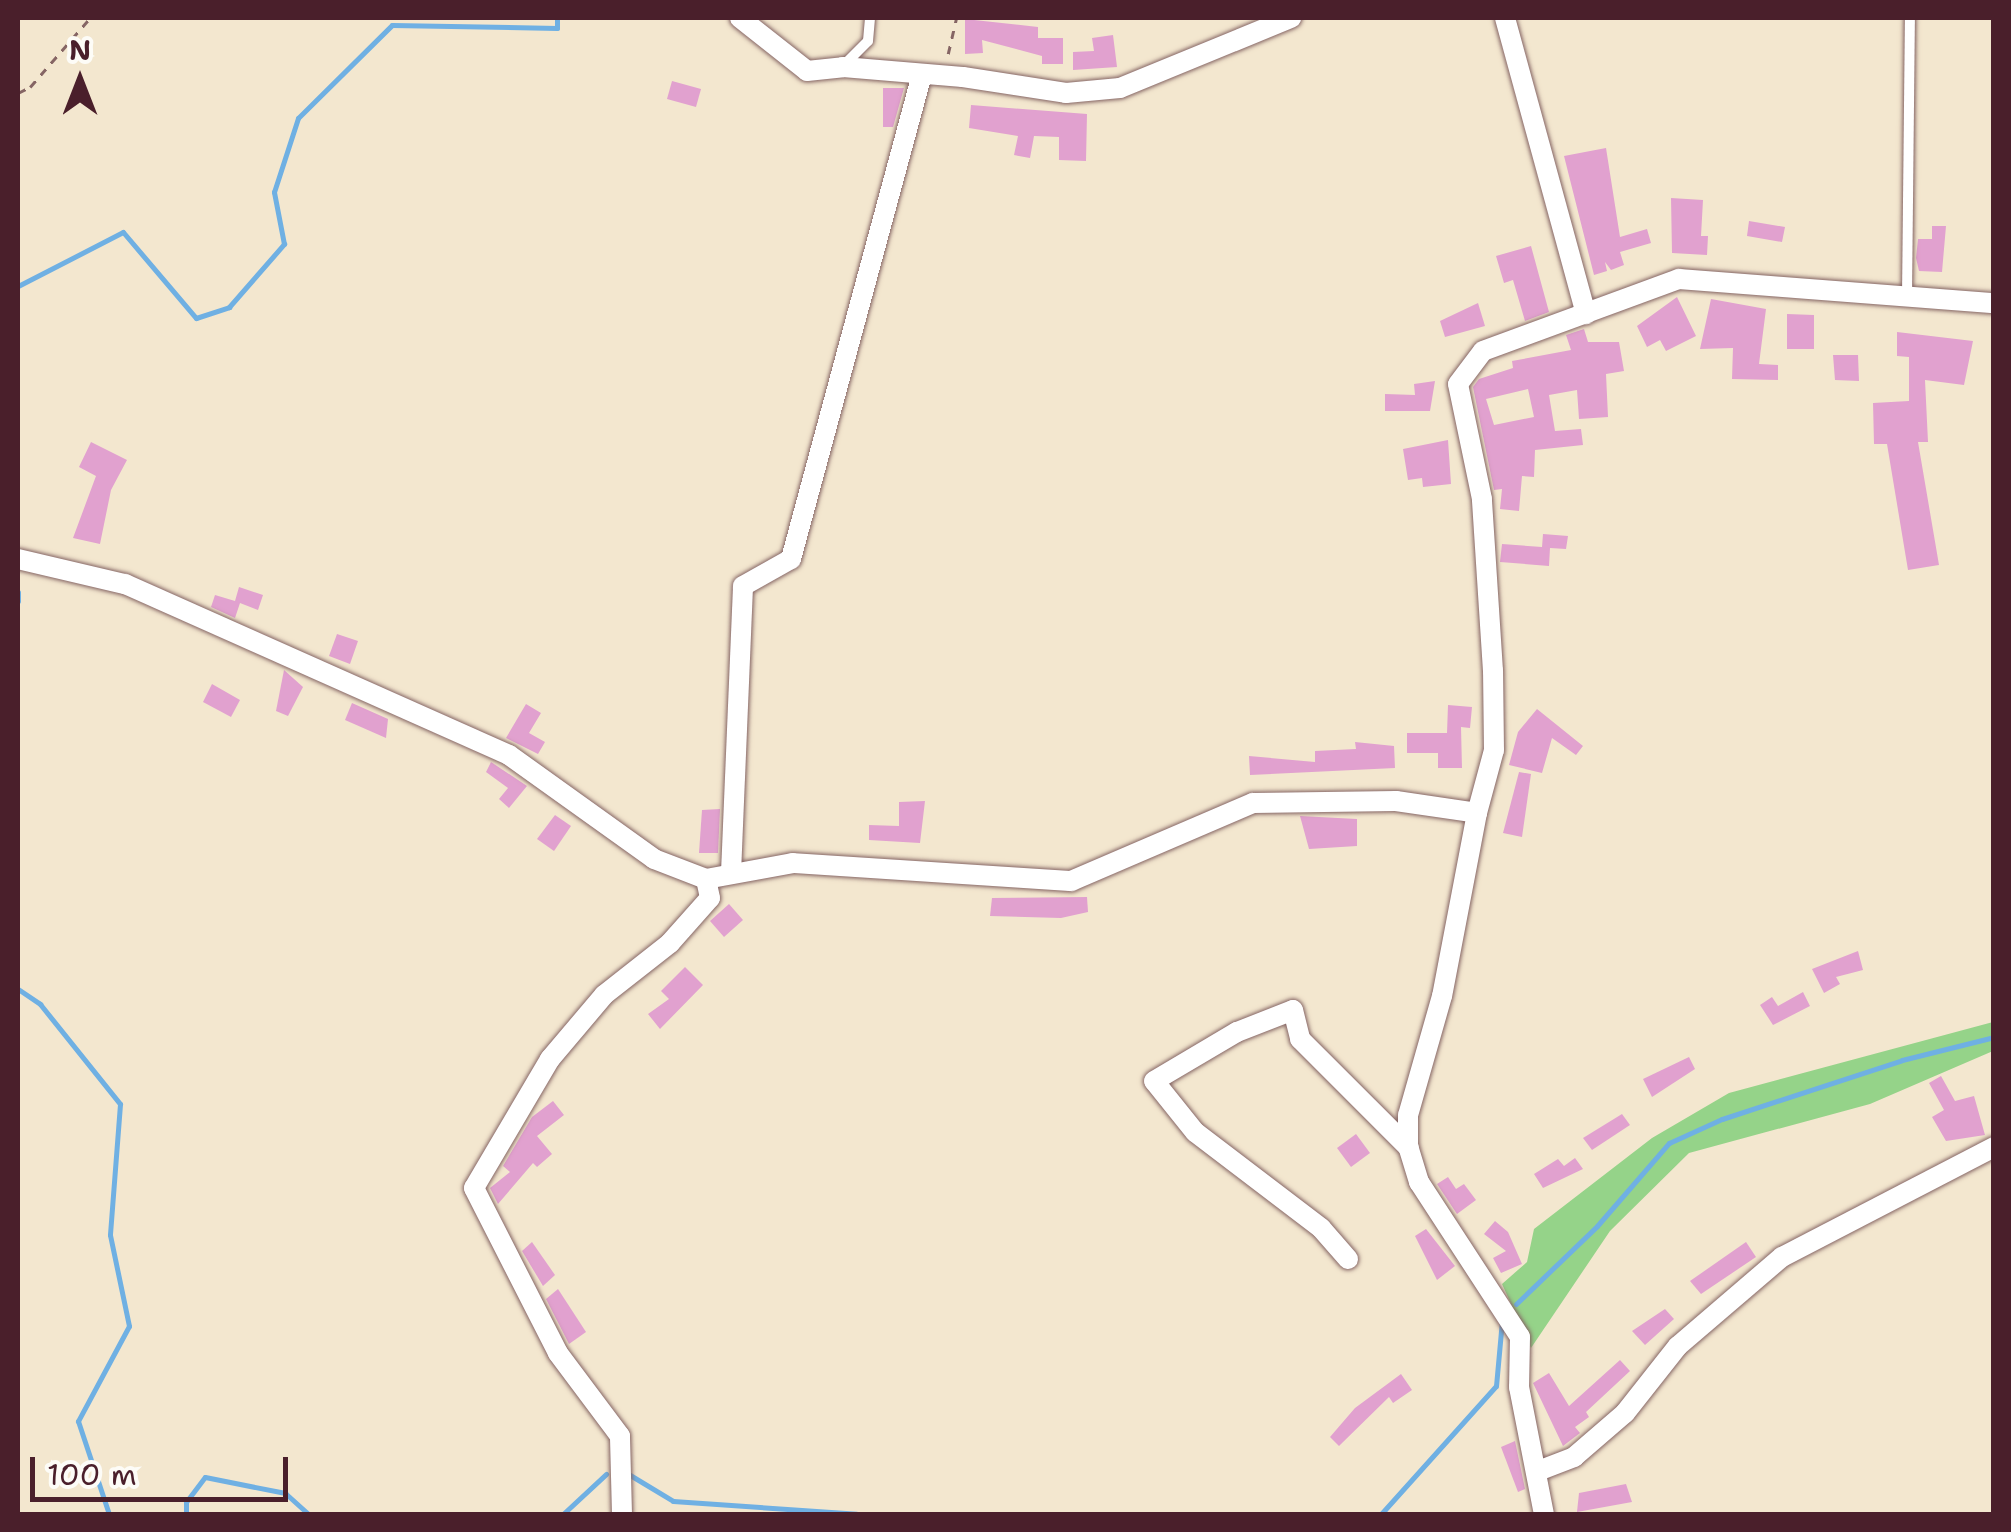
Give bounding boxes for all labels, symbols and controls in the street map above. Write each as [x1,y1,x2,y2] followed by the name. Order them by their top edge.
[30,30,130,130] north arrow
[69,31,91,69] text: N
[35,1437,292,1499] scale bar
[47,1454,137,1495] text: 100 m

